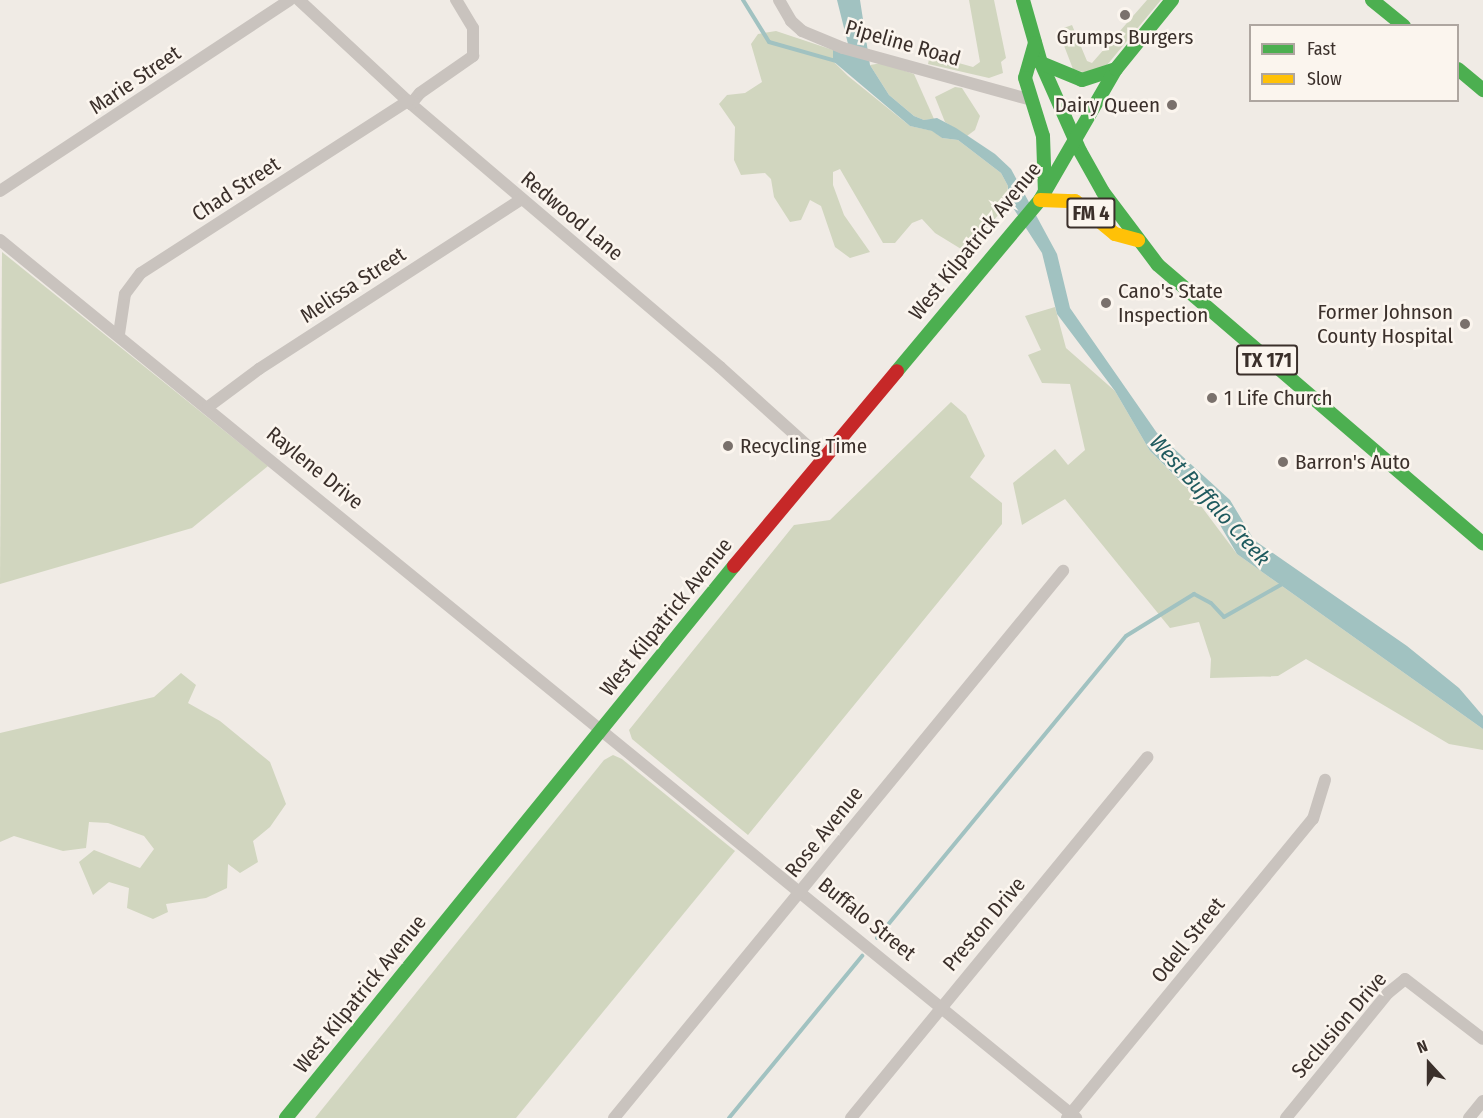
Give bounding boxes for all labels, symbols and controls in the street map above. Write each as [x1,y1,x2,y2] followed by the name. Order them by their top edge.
[1118,8,1132,22] marker: Grumps Burgers
[843,15,963,71] street label: Pipeline Road
[1057,24,1193,50] place label: Grumps Burgers
[1249,24,1459,102] legend
[1307,38,1336,60] text: Fast
[85,40,185,120] street label: Marie Street
[1307,68,1342,90] text: Slow
[1055,92,1160,118] place label: Dairy Queen
[1165,98,1179,112] marker: Dairy Queen
[187,151,285,227] street label: Chad Street
[903,157,1047,325] street label: West Kilpatrick Avenue
[516,166,628,266] street label: Redwood Lane
[1066,196,1116,230] road number: FM 4
[296,242,410,328] street label: Melissa Street
[1118,278,1223,328] place label: Cano's State Inspection
[1099,296,1113,310] marker: Cano's State Inspection
[1317,299,1453,349] place label: Former Johnson County Hospital
[1458,317,1472,331] marker: Former Johnson County Hospital
[1236,343,1298,377] road number: TX 171
[1224,385,1333,411] place label: 1 Life Church
[1205,391,1219,405] marker: 1 Life Church
[262,421,368,515] street label: Raylene Drive
[1144,429,1276,571] water label: West Buffalo Creek
[740,433,867,459] place label: Recycling Time
[721,439,735,453] marker: Recycling Time
[1295,449,1410,475] place label: Barron's Auto
[1276,455,1290,469] marker: Barron's Auto
[594,533,738,701] street label: West Kilpatrick Avenue
[780,781,868,883] street label: Rose Avenue
[813,872,921,966] street label: Buffalo Street
[937,872,1031,976] street label: Preston Drive
[1146,892,1230,988] street label: Odell Street
[288,910,432,1078] street label: West Kilpatrick Avenue
[1286,967,1392,1083] street label: Seclusion Drive
[1399,1034,1459,1094] north arrow
[1414,1036,1430,1057] text: N

